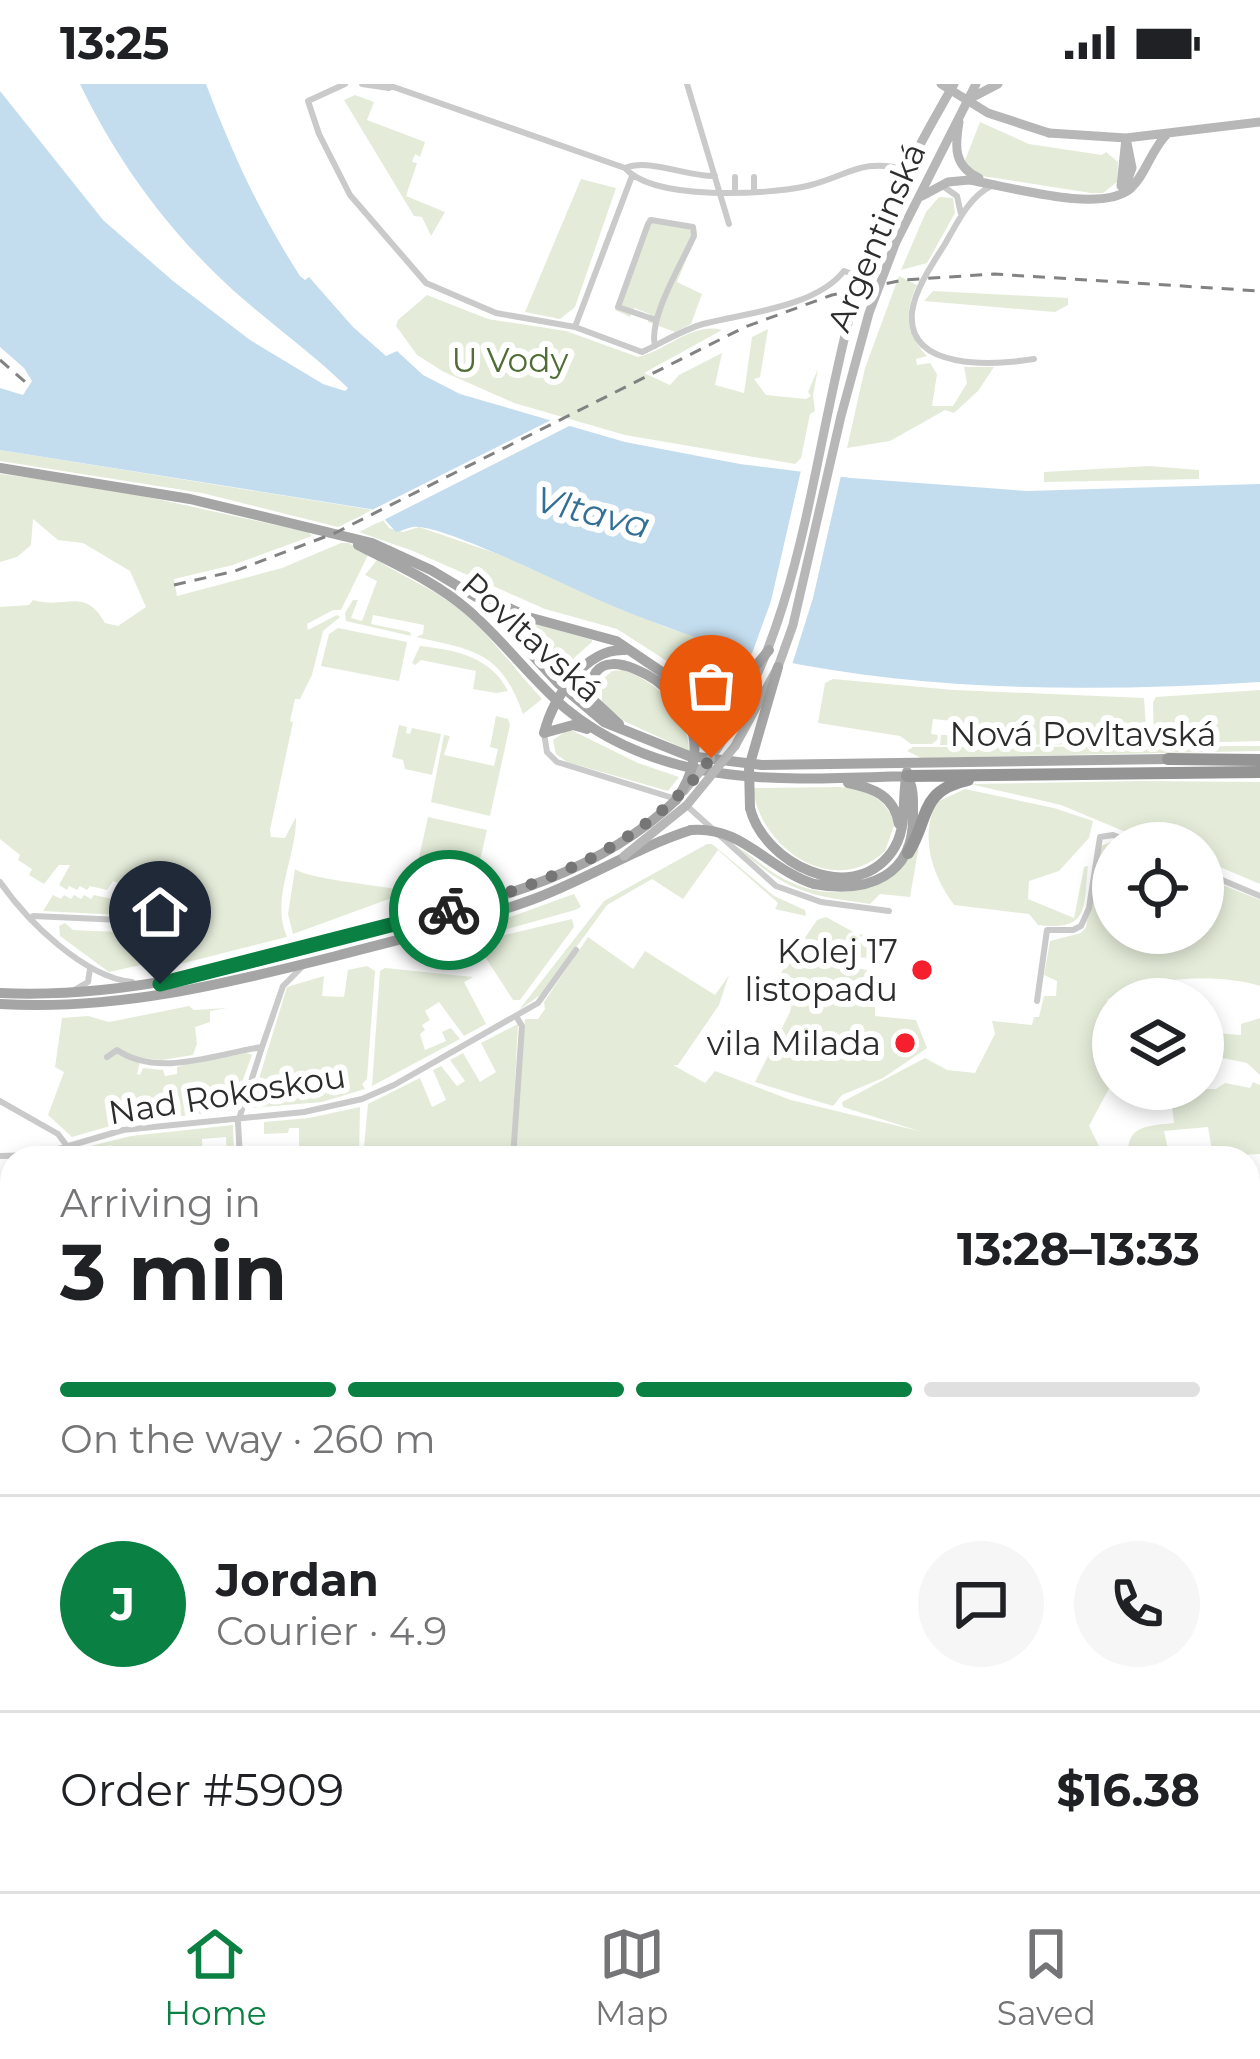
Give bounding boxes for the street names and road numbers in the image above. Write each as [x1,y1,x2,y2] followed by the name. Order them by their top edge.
[818,137,934,337] street label: Argentinská
[454,564,610,710] street label: Povltavská
[950,714,1216,754] street label: Nová Povltavská
[106,1056,348,1132] street label: Nad Rokoskou

